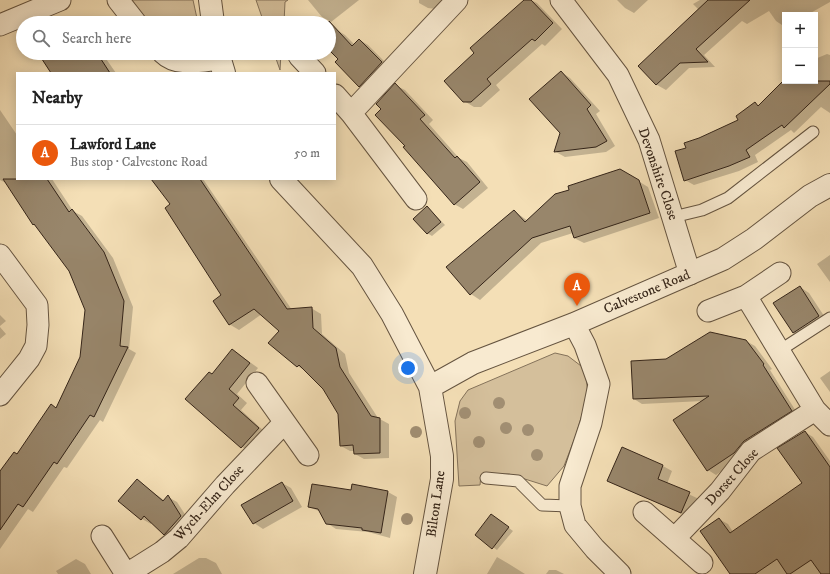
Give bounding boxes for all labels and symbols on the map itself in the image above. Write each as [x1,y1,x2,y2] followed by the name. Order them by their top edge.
[634,125,682,223] street label: Devonshire Close
[601,266,693,318] street label: Calvestone Road
[564,273,590,306] pin: A
[398,358,418,378] your location
[702,444,763,509] street label: Dorset Close
[169,461,248,546] street label: Wych-Elm Close
[422,469,450,539] street label: Bilton Lane

